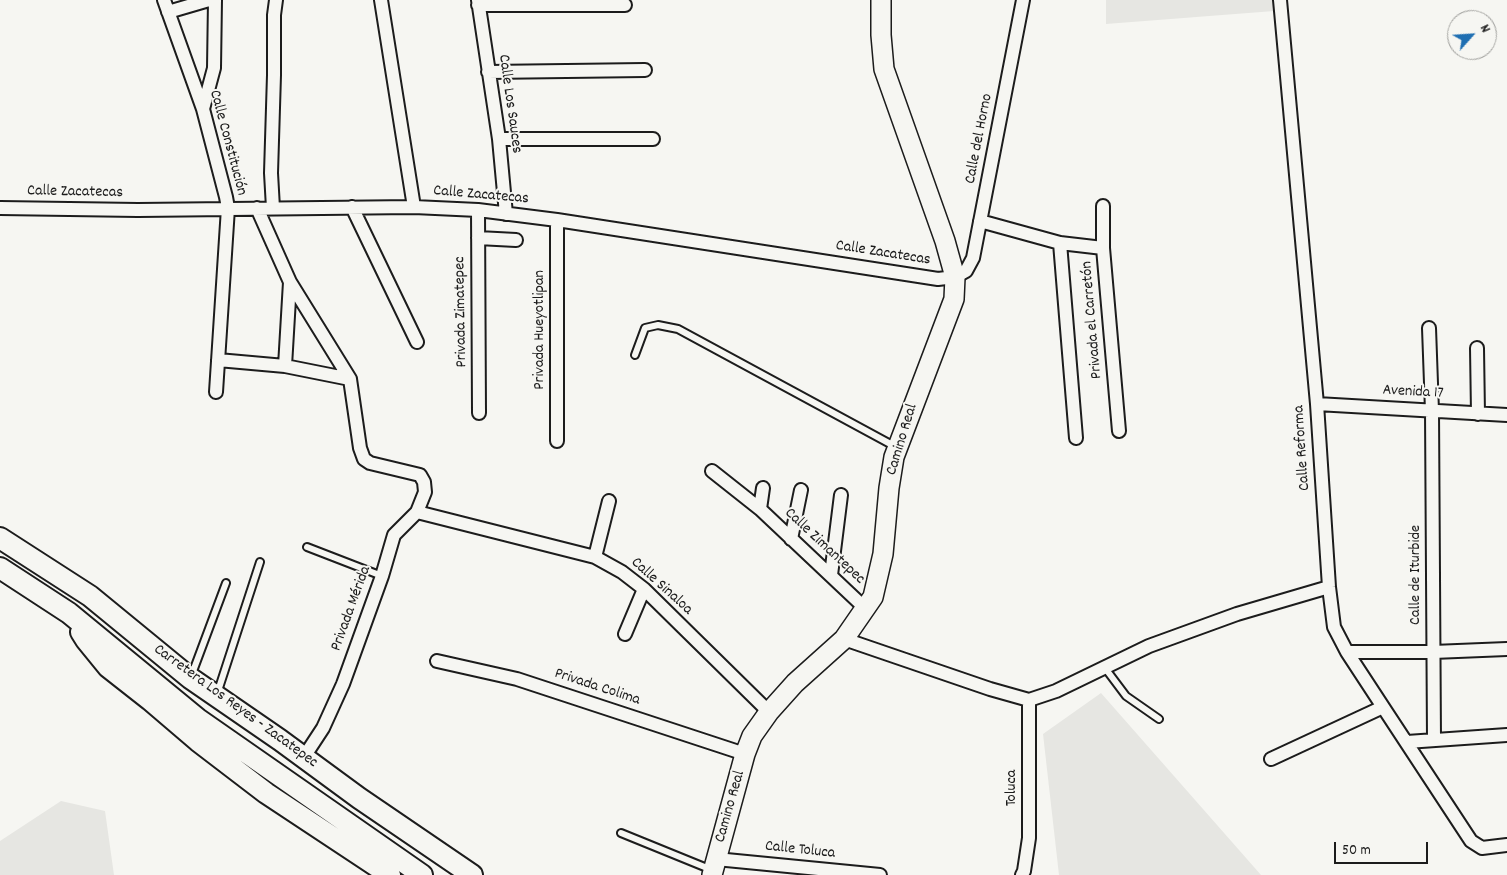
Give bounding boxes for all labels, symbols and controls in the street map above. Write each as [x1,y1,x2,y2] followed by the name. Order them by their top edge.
[1447,10,1497,60] north arrow
[1474,21,1495,36] text: N
[493,53,525,155] street label: Calle Los Sauces
[204,88,250,198] street label: Calle Constitución
[962,92,998,186] street label: Calle del Horno
[432,182,530,210] street label: Calle Zacatecas
[27,183,123,203] street label: Calle Zacatecas
[834,237,932,271] street label: Calle Zacatecas
[451,256,473,368] street label: Privada Zimatepec
[1078,260,1108,380] street label: Privada el Carretón
[531,270,551,390] street label: Privada Hueyotlipan
[1382,382,1444,404] street label: Avenida 17
[883,402,923,478] street label: Camino Real
[1290,405,1316,491] street label: Calle Reforma
[780,505,868,589] street label: Calle Zimantepec
[1407,525,1427,625] street label: Calle de Iturbide
[626,554,696,620] street label: Calle Sinaloa
[328,564,376,654] street label: Privada Mérida
[149,641,321,773] street label: Carretera Los Reyes - Zacatepec
[552,665,642,711] street label: Privada Colima
[712,769,750,845] street label: Camino Real
[1003,770,1023,806] street label: Toluca
[1337,832,1431,864] scale bar
[764,838,836,864] street label: Calle Toluca
[1342,840,1371,862] text: 50 m

